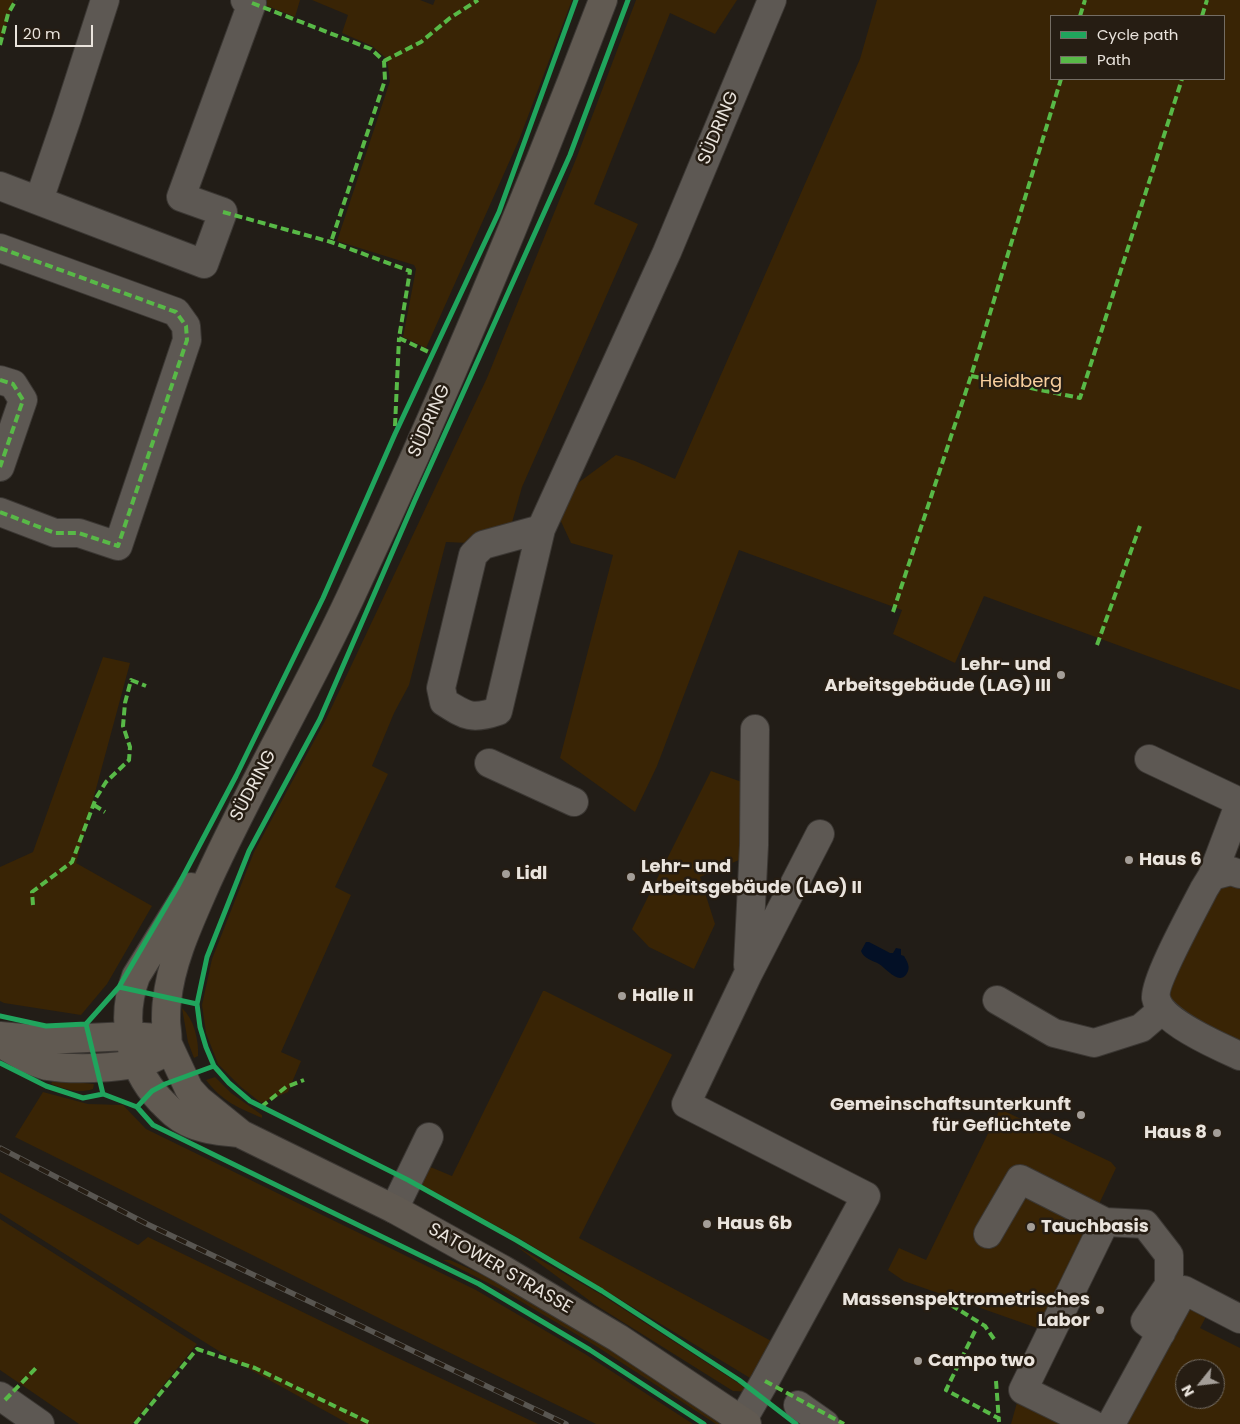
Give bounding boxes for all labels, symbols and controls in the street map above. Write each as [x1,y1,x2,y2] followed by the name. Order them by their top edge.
[18,15,95,47] scale bar
[1050,15,1225,80] legend
[23,23,61,44] text: 20 m
[1097,24,1178,45] text: Cycle path
[1097,49,1131,70] text: Path
[694,88,744,168] street label: SÜDRING
[980,371,1062,393] park label: Heidberg
[404,381,456,461] street label: SÜDRING
[825,654,1051,696] place label: Lehr- und Arbeitsgebäude (LAG) III
[1055,669,1067,681] marker: Lehr- und Arbeitsgebäude (LAG) III
[226,747,282,825] street label: SÜDRING
[1139,849,1202,871] place label: Haus 6
[1123,854,1135,866] marker: Haus 6
[641,856,862,899] place label: Lehr- und Arbeitsgebäude (LAG) II
[516,863,547,885] place label: Lidl
[500,868,512,880] marker: Lidl
[625,871,637,883] marker: Lehr- und Arbeitsgebäude (LAG) II
[632,985,694,1007] place label: Halle II
[616,990,628,1002] marker: Halle II
[830,1094,1071,1136] place label: Gemeinschaftsunterkunft für Geflüchtete
[1075,1109,1087,1121] marker: Gemeinschaftsunterkunft für Geflüchtete
[1144,1122,1207,1144] place label: Haus 8
[1211,1127,1223,1139] marker: Haus 8
[717,1213,792,1235] place label: Haus 6b
[1041,1216,1149,1238] place label: Tauchbasis
[701,1218,713,1230] marker: Haus 6b
[424,1219,576,1319] street label: SATOWER STRASSE
[1025,1221,1037,1233] marker: Tauchbasis
[842,1289,1090,1332] place label: Massenspektrometrisches Labor
[1094,1304,1106,1316] marker: Massenspektrometrisches Labor
[928,1350,1035,1372] place label: Campo two
[912,1355,924,1367] marker: Campo two
[1175,1359,1225,1409] north arrow
[1176,1381,1199,1400] text: N

